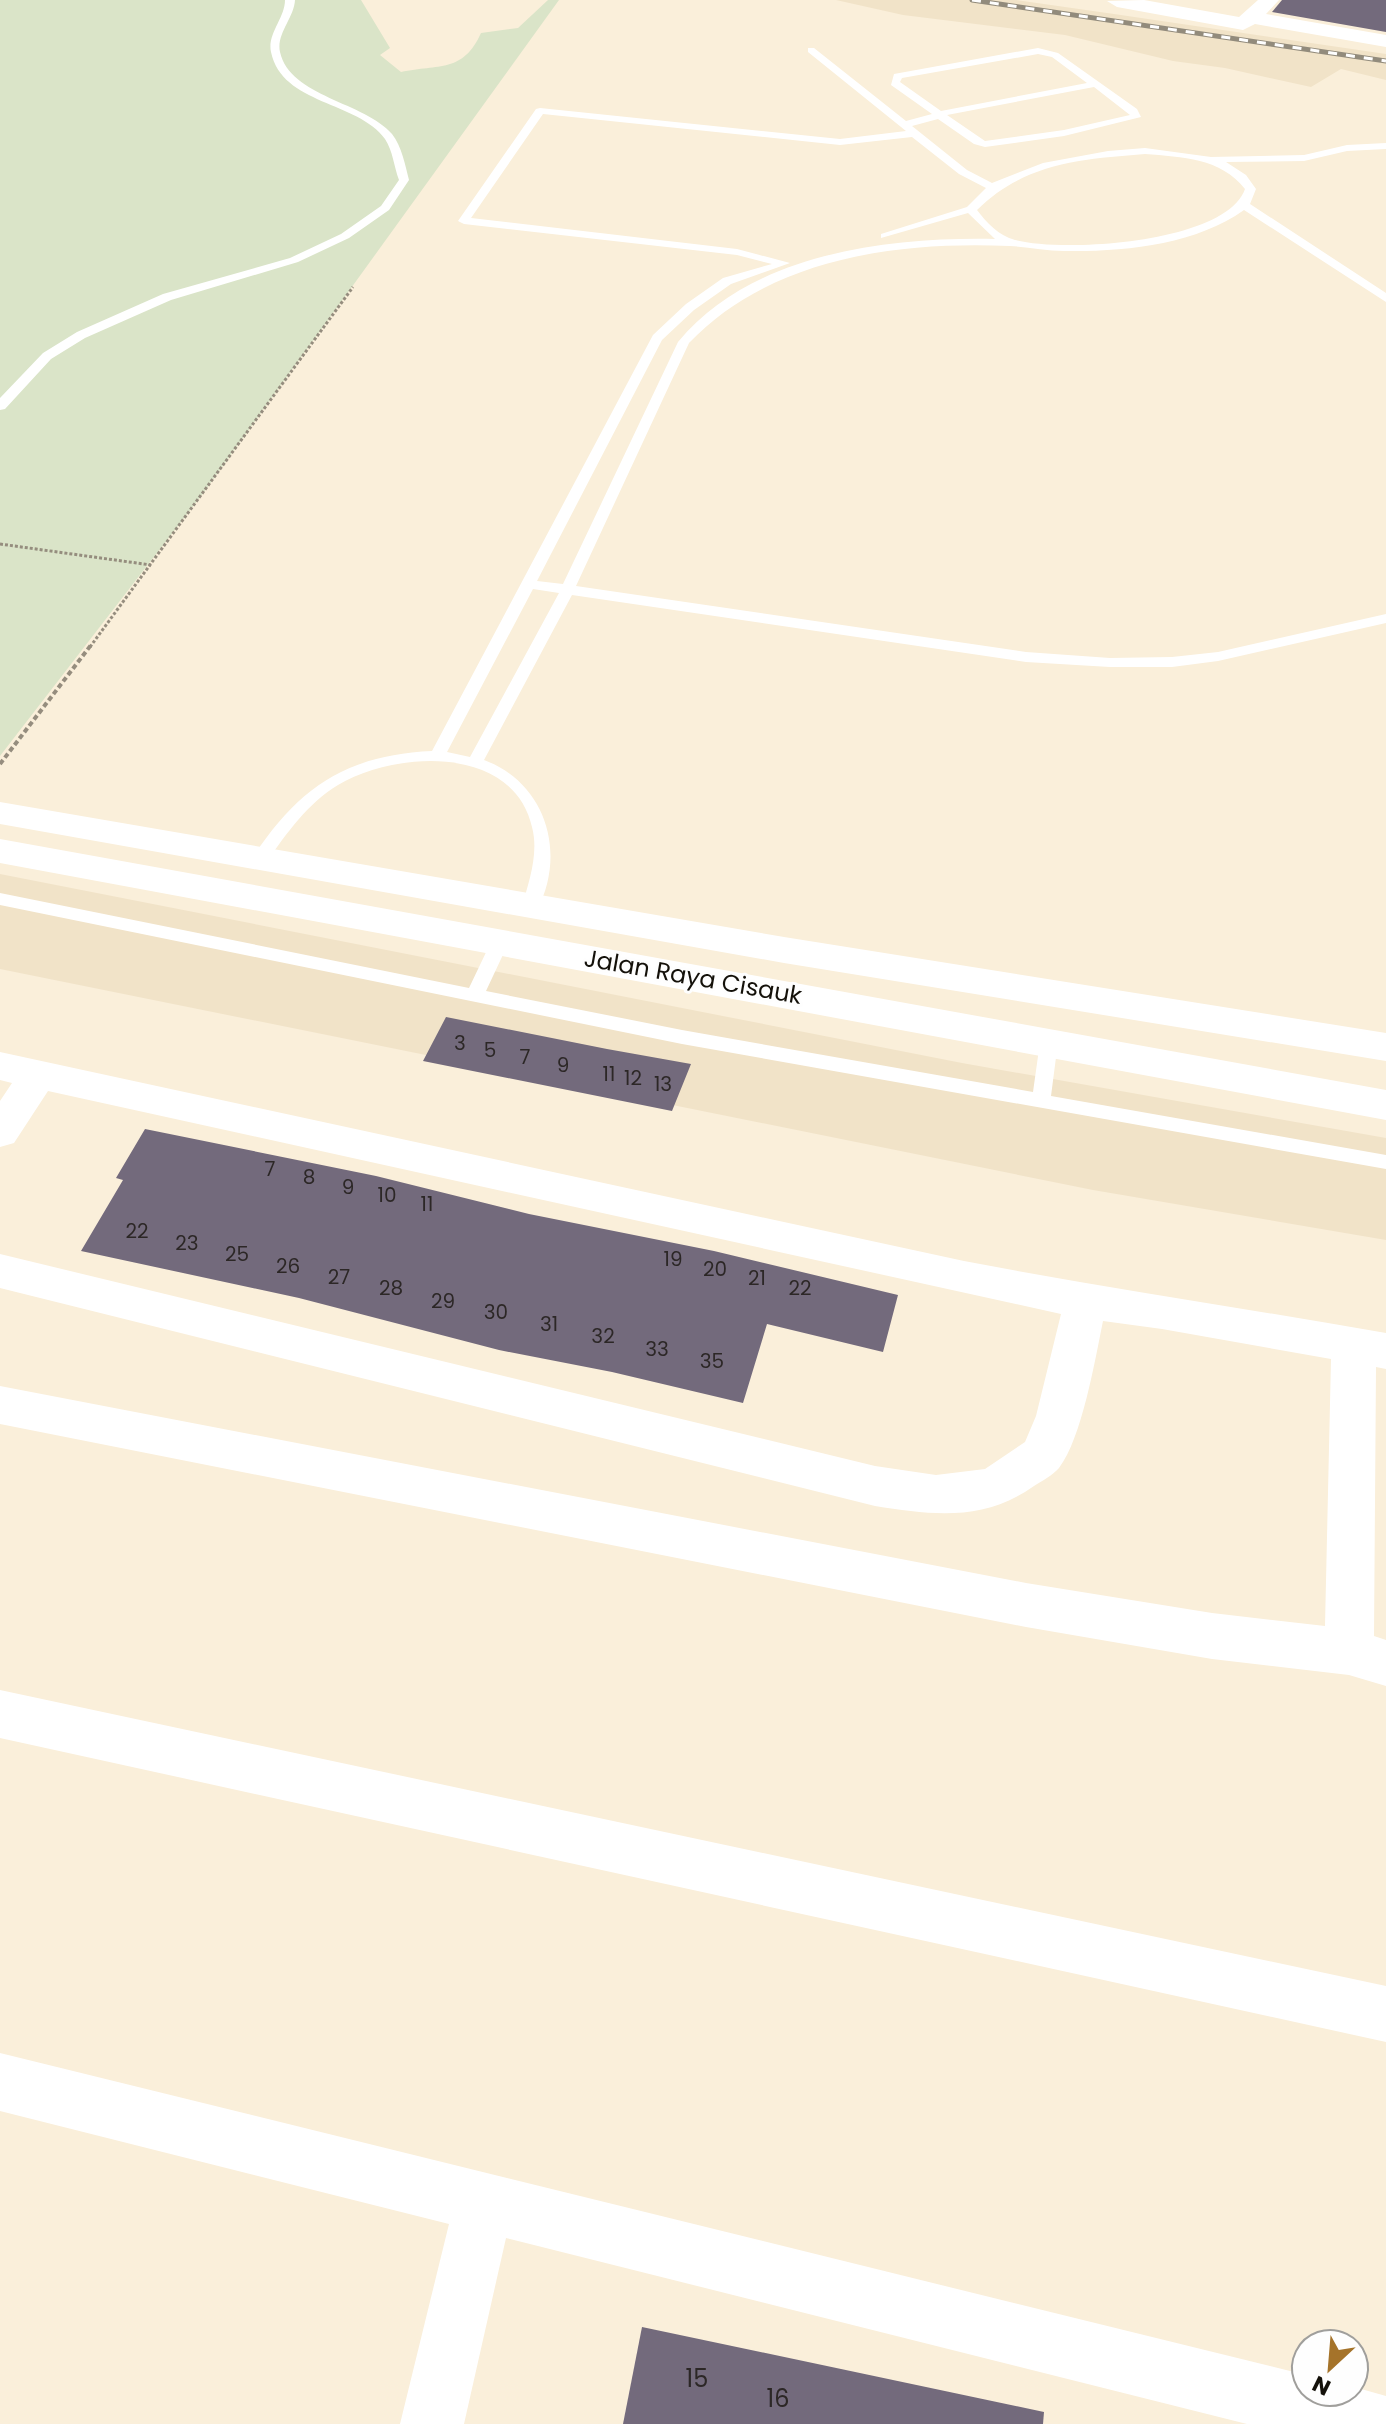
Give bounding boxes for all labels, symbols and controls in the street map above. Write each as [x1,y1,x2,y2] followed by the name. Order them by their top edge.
[582,941,805,1012] street label: Jalan Raya Cisauk
[454,1029,466,1057] house number: 3
[484,1036,496,1064] house number: 5
[520,1043,531,1071] house number: 7
[557,1051,569,1079] house number: 9
[603,1060,615,1088] house number: 11
[624,1064,642,1092] house number: 12
[654,1070,672,1098] house number: 13
[265,1155,276,1183] house number: 7
[303,1163,315,1191] house number: 8
[342,1173,354,1201] house number: 9
[378,1181,396,1209] house number: 10
[421,1190,433,1218] house number: 11
[126,1217,149,1245] house number: 22
[175,1229,199,1257] house number: 23
[225,1240,249,1268] house number: 25
[664,1245,683,1273] house number: 19
[276,1252,300,1280] house number: 26
[703,1255,727,1283] house number: 20
[328,1263,350,1291] house number: 27
[748,1264,766,1292] house number: 21
[379,1274,403,1302] house number: 28
[789,1274,812,1302] house number: 22
[431,1287,455,1315] house number: 29
[484,1298,508,1326] house number: 30
[540,1310,558,1338] house number: 31
[591,1322,615,1350] house number: 32
[645,1335,669,1363] house number: 33
[700,1347,724,1375] house number: 35
[1290,2328,1370,2408] north arrow
[686,2362,708,2395] house number: 15
[1307,2368,1336,2403] text: N
[767,2382,789,2415] house number: 16

